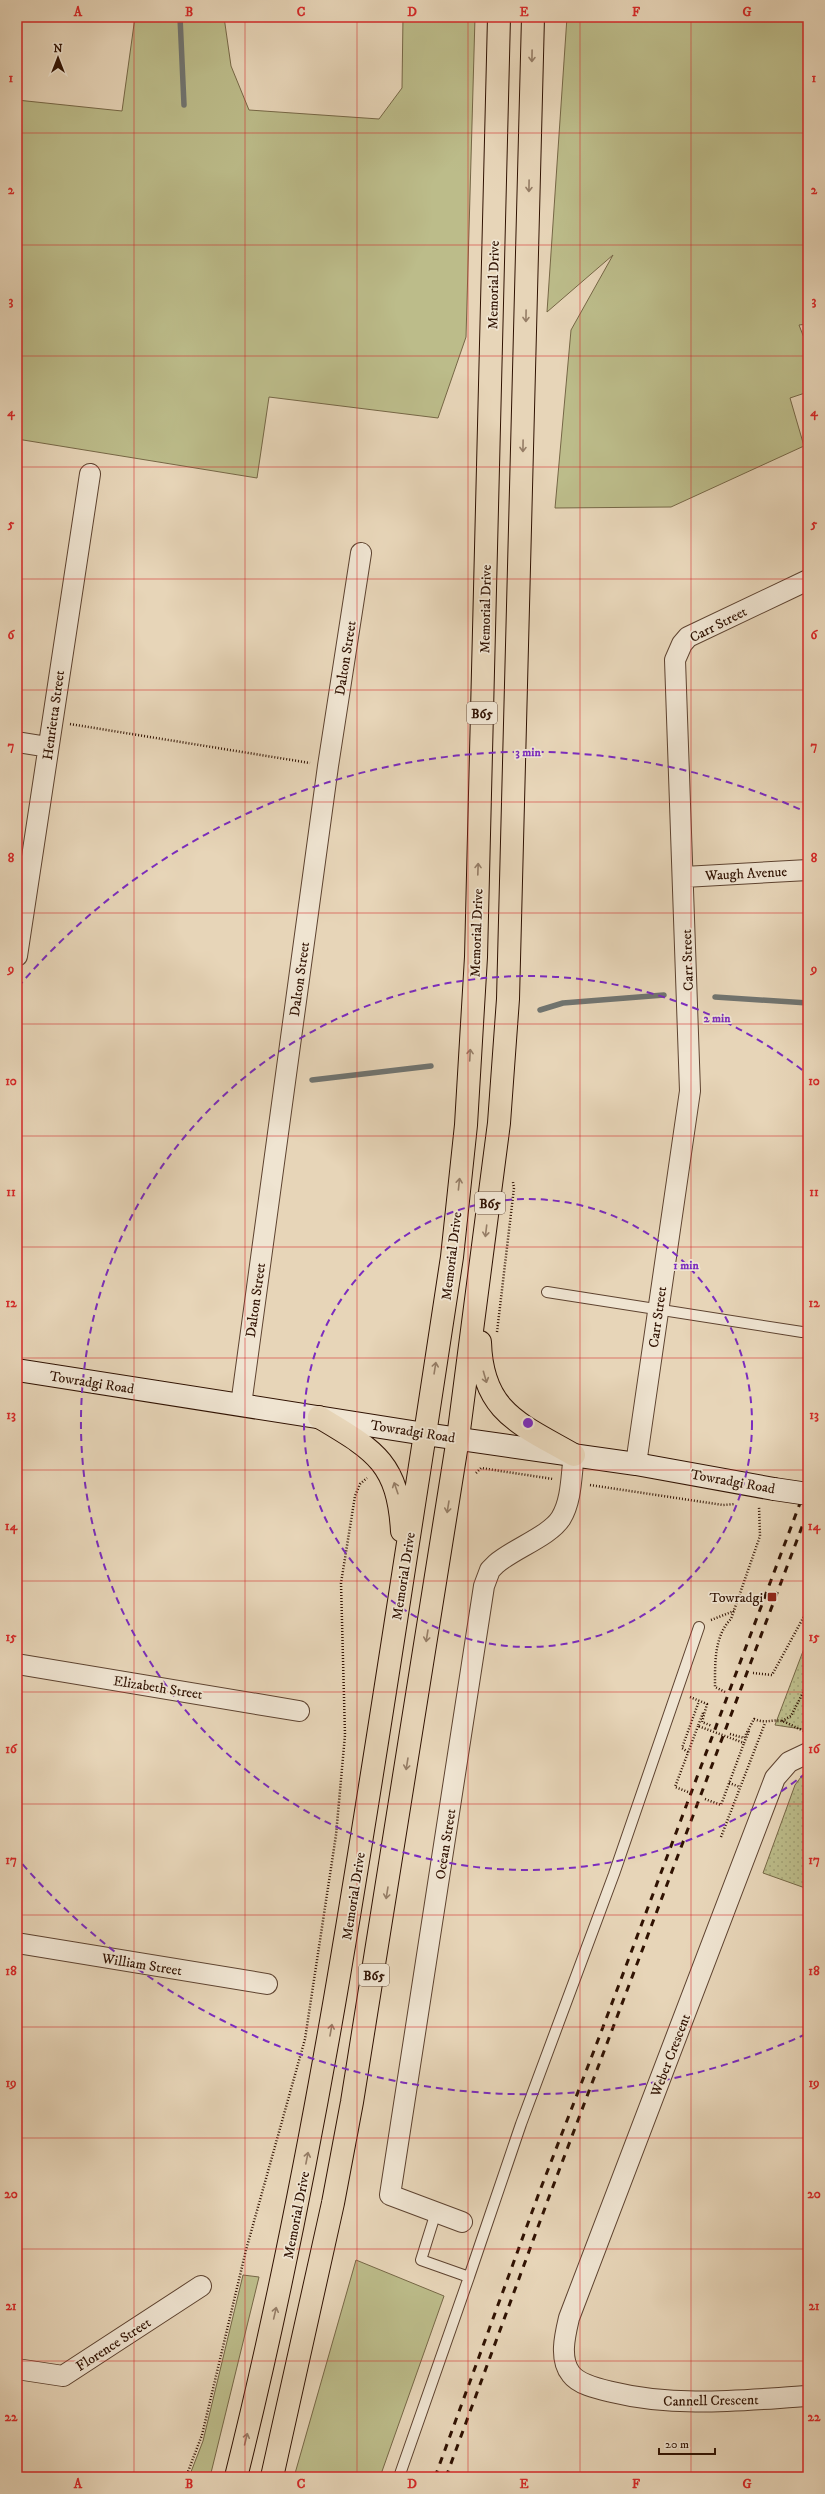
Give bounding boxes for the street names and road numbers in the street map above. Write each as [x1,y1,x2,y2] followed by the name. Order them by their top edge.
[484,240,504,330] street label: Memorial Drive
[476,564,496,654] street label: Memorial Drive
[687,603,751,647] street label: Carr Street
[331,619,361,697] street label: Dalton Street
[39,669,69,761] street label: Henrietta Street
[467,702,497,724] road number: B65
[704,863,788,885] street label: Waugh Avenue
[466,888,488,978] street label: Memorial Drive
[678,928,698,991] street label: Carr Street
[286,940,314,1018] street label: Dalton Street
[475,1192,505,1214] road number: B65
[438,1211,466,1301] street label: Memorial Drive
[242,1261,270,1339] street label: Dalton Street
[645,1285,671,1349] street label: Carr Street
[48,1367,135,1399] street label: Towradgi Road
[369,1416,456,1448] street label: Towradgi Road
[689,1466,776,1498] street label: Towradgi Road
[388,1531,420,1621] street label: Memorial Drive
[112,1672,204,1704] street label: Elizabeth Street
[432,1807,461,1881] street label: Ocean Street
[338,1851,370,1941] street label: Memorial Drive
[99,1950,184,1980] street label: William Street
[359,1964,389,1986] road number: B65
[647,2011,695,2100] street label: Weber Crescent
[280,2170,314,2260] street label: Memorial Drive
[73,2314,155,2376] street label: Florence Street
[663,2391,759,2411] street label: Cannell Crescent

